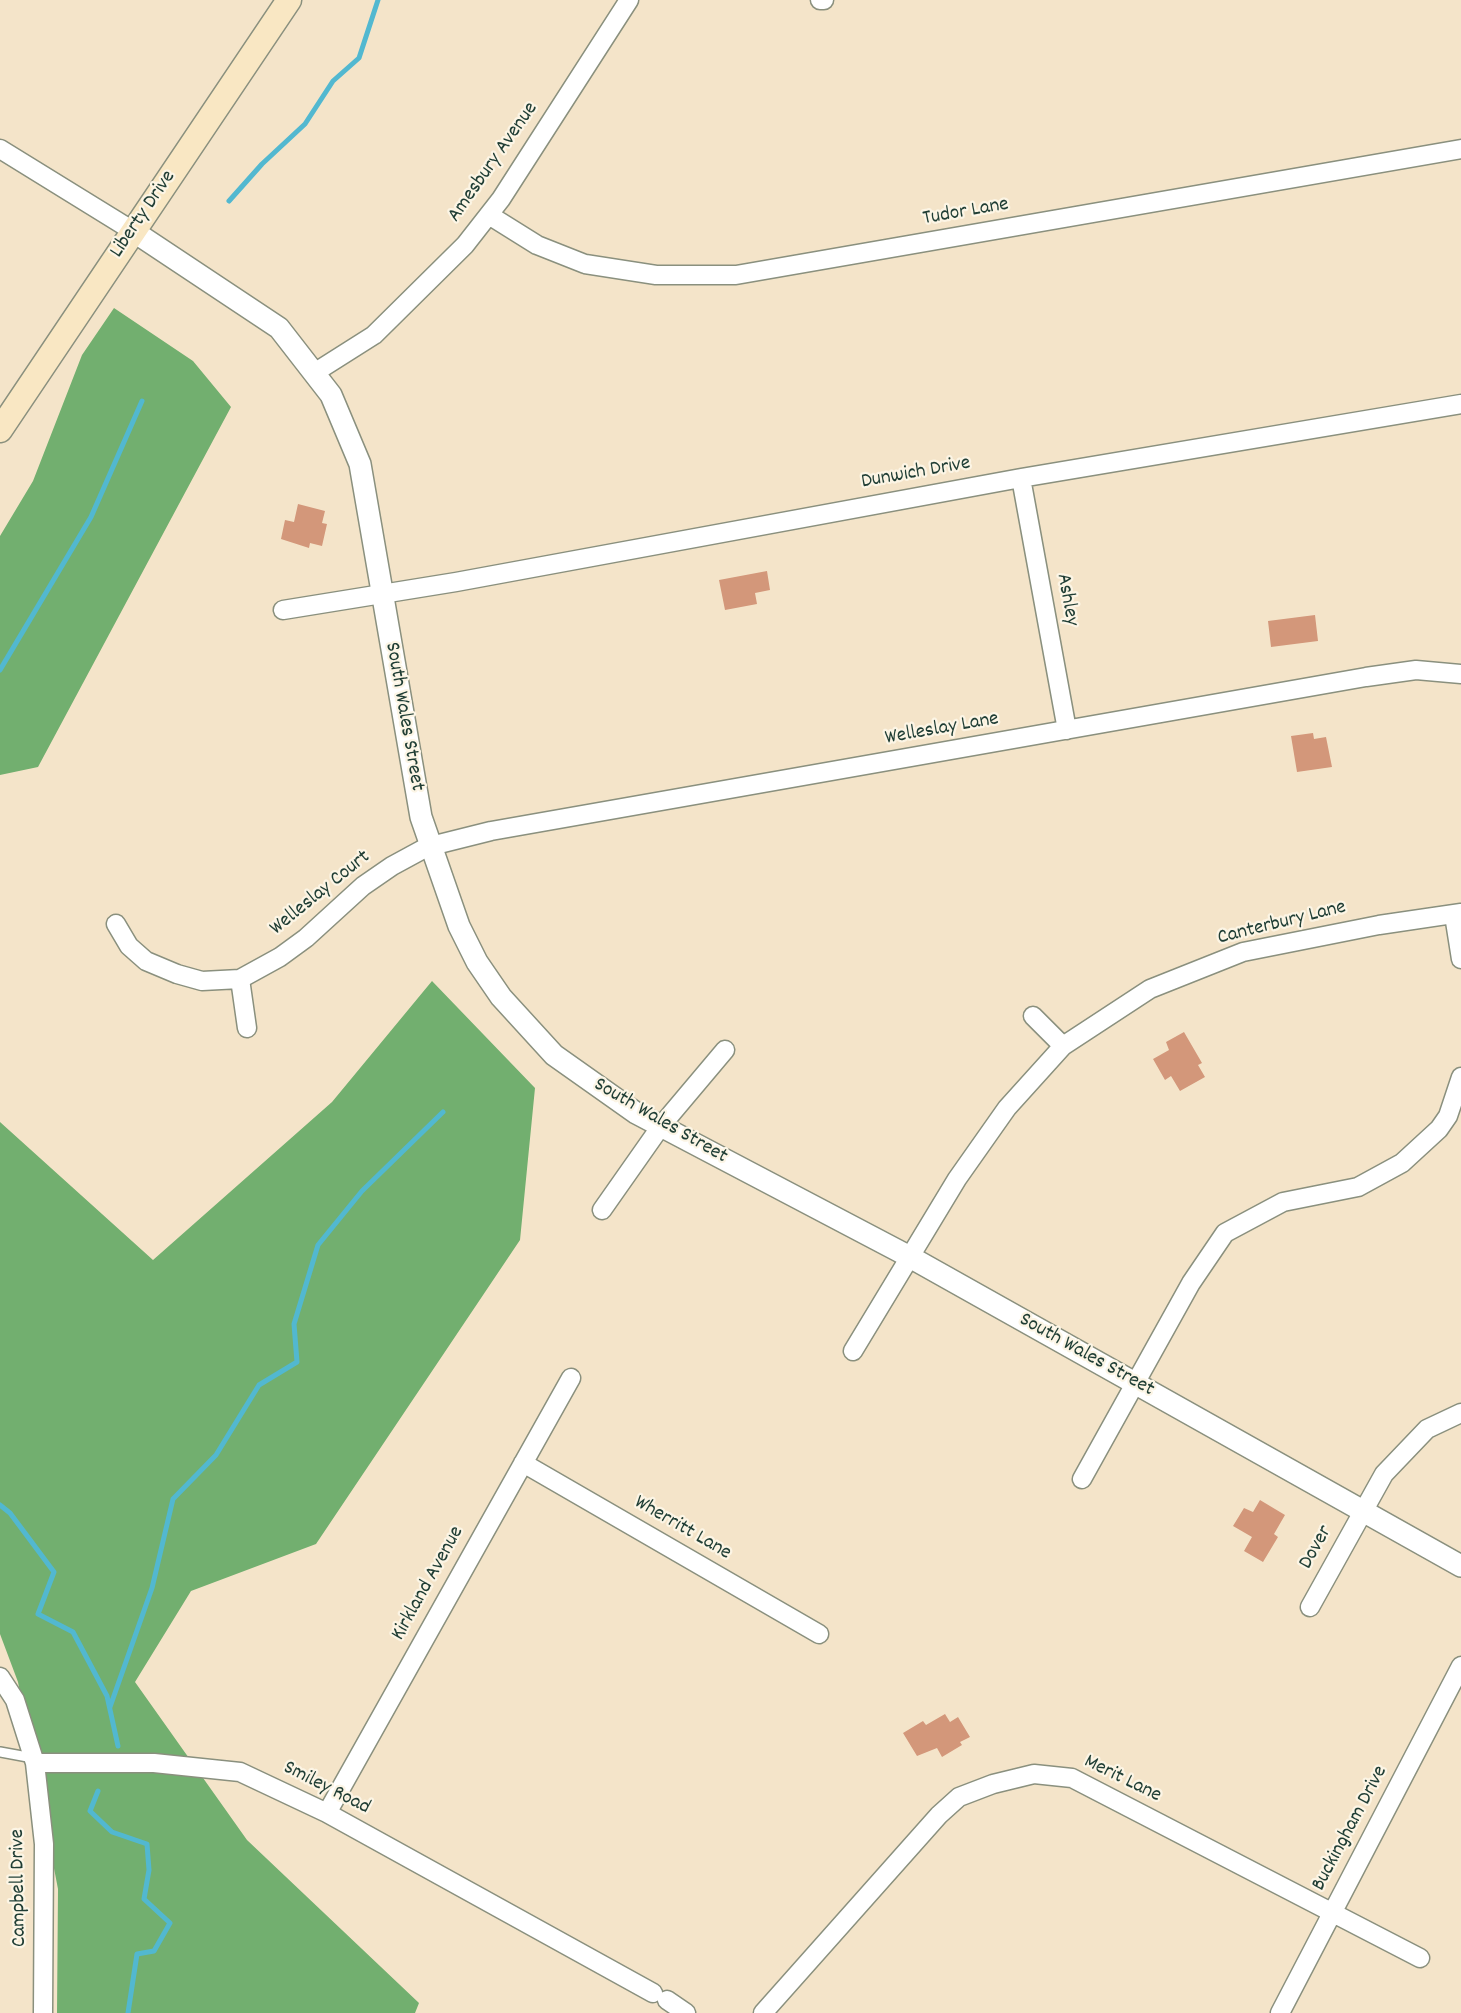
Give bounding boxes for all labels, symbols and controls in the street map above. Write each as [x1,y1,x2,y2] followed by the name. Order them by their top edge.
[443,98,545,228] street label: Amesbury Avenue
[106,166,182,264] street label: Liberty Drive
[921,193,1011,233] street label: Tudor Lane
[860,452,972,496] street label: Dunwich Drive
[1049,572,1083,628] street label: Ashley
[378,641,428,793] street label: South Wales Street
[883,708,1001,752] street label: Welleslay Lane
[266,846,376,942] street label: Welleslay Court
[1215,896,1349,952] street label: Canterbury Lane
[588,1073,732,1171] street label: South Wales Street
[1014,1308,1158,1404] street label: South Wales Street
[629,1491,735,1567] street label: Wherritt Lane
[1295,1522,1339,1574] street label: Dover
[387,1523,471,1645] street label: Kirkland Avenue
[1079,1750,1165,1810] street label: Merit Lane
[278,1756,374,1822] street label: Smiley Road
[1307,1762,1395,1896] street label: Buckingham Drive
[6,1829,34,1947] street label: Campbell Drive

